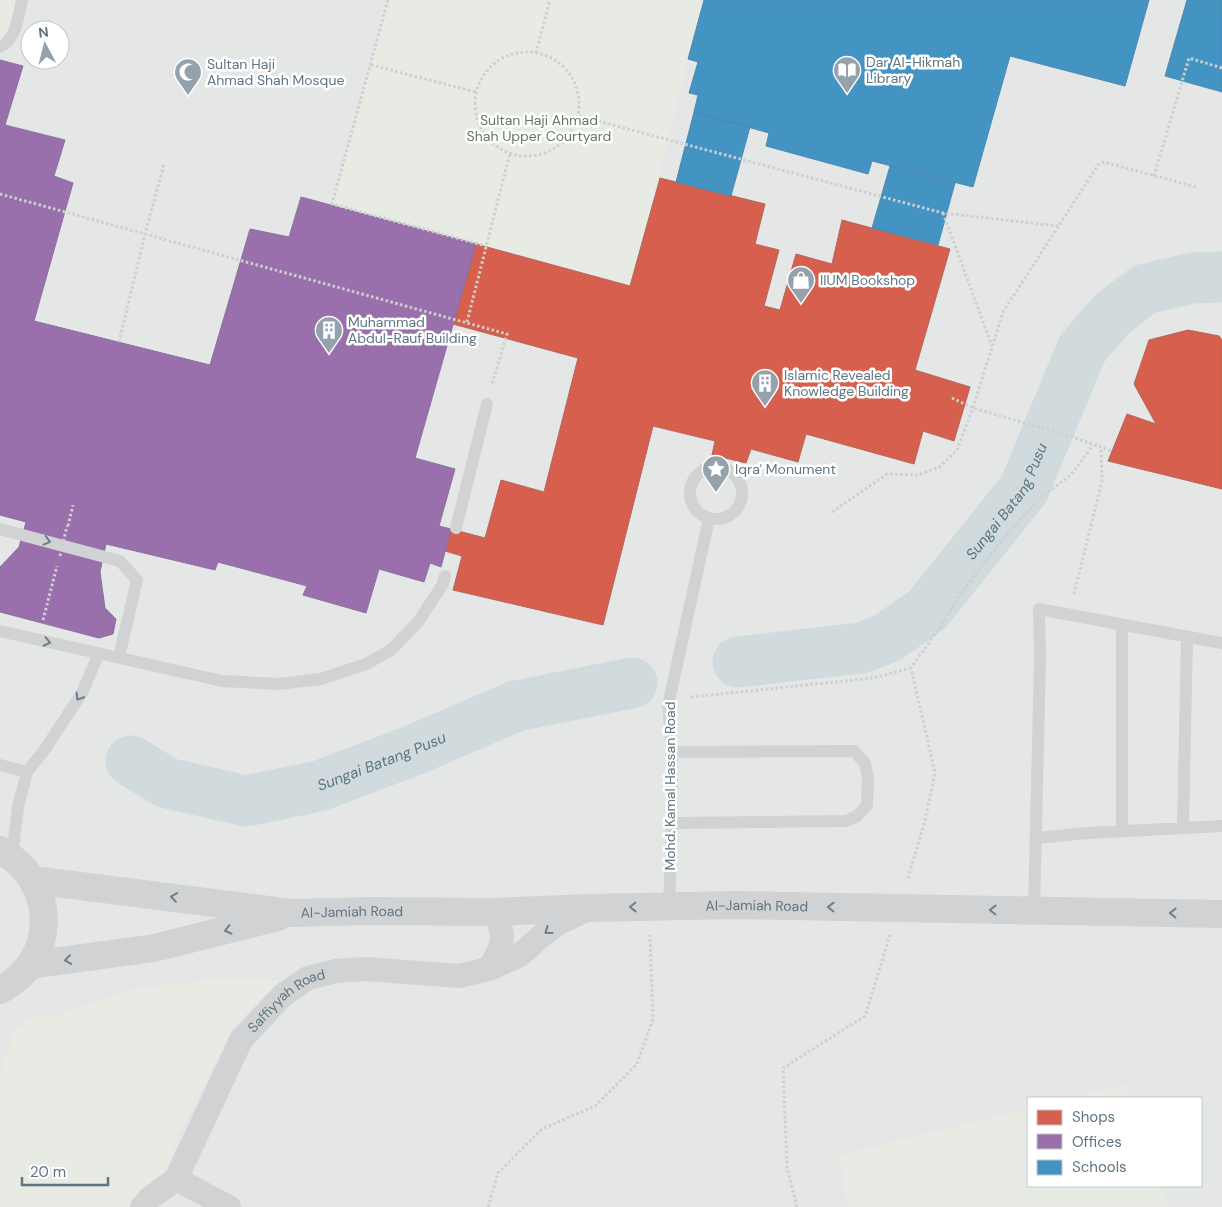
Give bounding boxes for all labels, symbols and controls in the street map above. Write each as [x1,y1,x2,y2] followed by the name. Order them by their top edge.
[20,20,70,70] north arrow
[37,23,50,42] text: N
[866,53,960,87] place label: Dar Al-Hikmah Library
[207,55,344,89] place label: Sultan Haji Ahmad Shah Mosque
[832,55,862,94] library icon: Dar Al-Hikmah Library
[173,57,203,96] mosque icon: Sultan Haji Ahmad Shah Mosque
[467,111,611,145] park label: Sultan Haji Ahmad Shah Upper Courtyard
[786,265,816,304] shop icon: IIUM Bookshop
[820,271,915,289] place label: IIUM Bookshop
[348,313,477,347] place label: Muhammad Abdul-Rauf Building
[314,315,344,354] building icon: Muhammad Abdul-Rauf Building
[784,366,909,400] place label: Islamic Revealed Knowledge Building
[750,368,780,407] building icon: Islamic Revealed Knowledge Building
[961,440,1052,564] water label: Sungai Batang Pusu
[701,454,731,493] place icon: Iqra' Monument
[735,460,836,478] place label: Iqra' Monument
[43,536,51,546] one-way arrow
[43,636,52,647] one-way arrow
[75,692,85,701] one-way arrow
[661,702,679,871] street label: Mohd. Kamal Hassan Road
[314,727,450,796] water label: Sungai Batang Pusu
[170,893,179,903] one-way arrow
[705,896,808,915] street label: Al-Jamiah Road
[300,902,403,922] street label: Al-Jamiah Road
[629,902,637,912] one-way arrow
[827,902,834,912] one-way arrow
[989,905,997,915] one-way arrow
[1169,908,1177,918] one-way arrow
[224,924,232,934] one-way arrow
[544,925,553,934] one-way arrow
[64,954,72,965] one-way arrow
[244,965,327,1036] street label: Saffiyyah Road
[1027,1097,1202,1187] legend
[1072,1107,1115,1127] text: Shops
[1072,1132,1122,1152] text: Offices
[22,1154,109,1186] scale bar
[1072,1157,1127,1177] text: Schools
[30,1162,66,1182] text: 20 m

